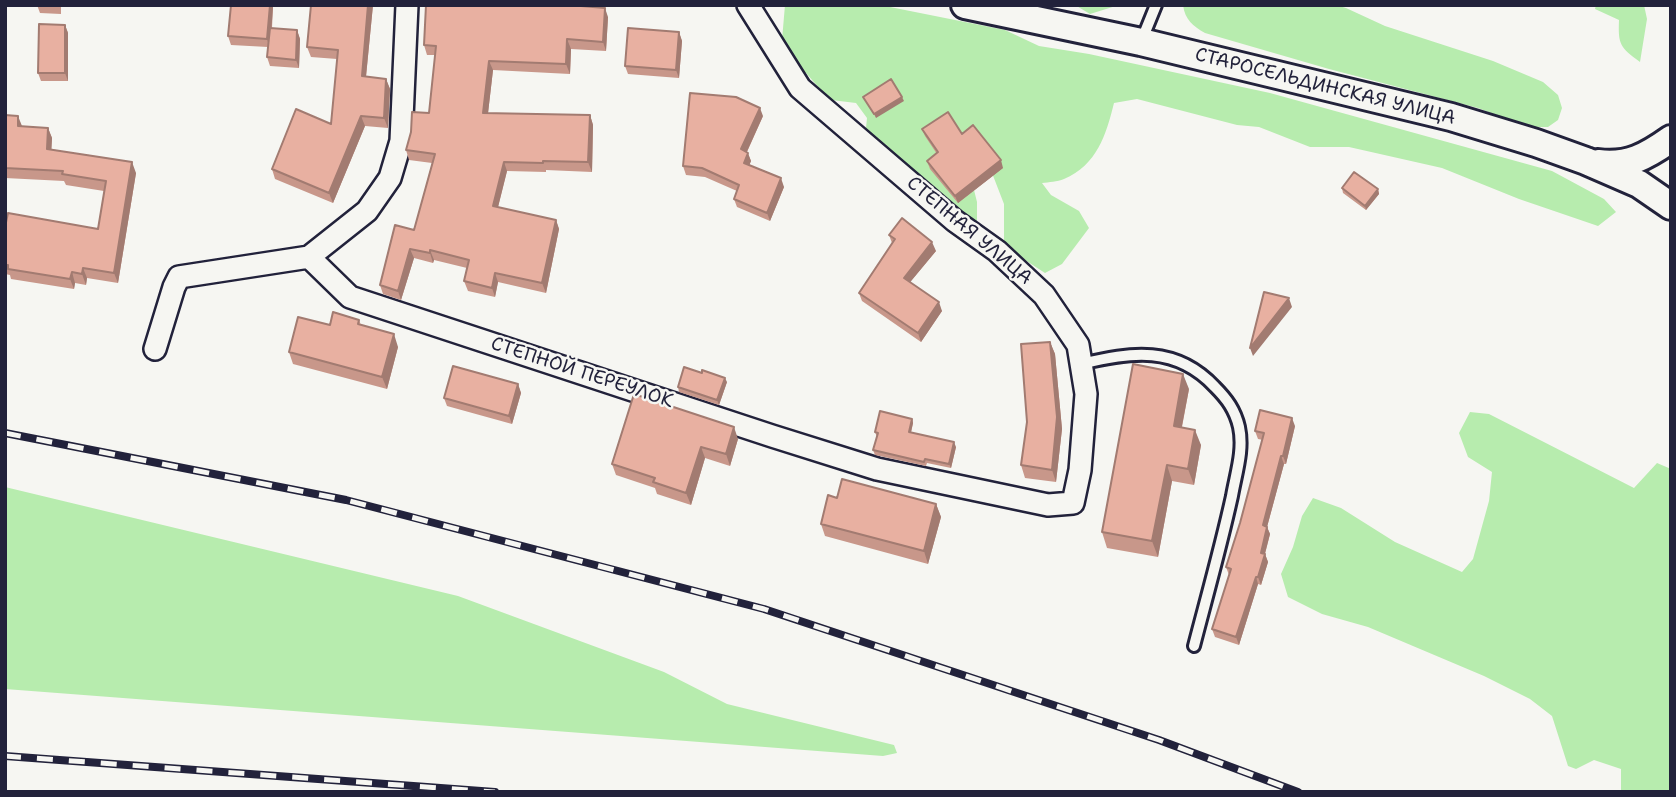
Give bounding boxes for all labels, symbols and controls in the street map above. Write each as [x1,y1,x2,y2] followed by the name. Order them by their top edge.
[1192,44,1458,130] street label: СТАРОСЕЛЬДИНСКАЯ УЛИЦА
[902,172,1036,290] street label: СТЕПНАЯ УЛИЦА
[488,333,676,413] street label: СТЕПНОЙ ПЕРЕУЛОК

